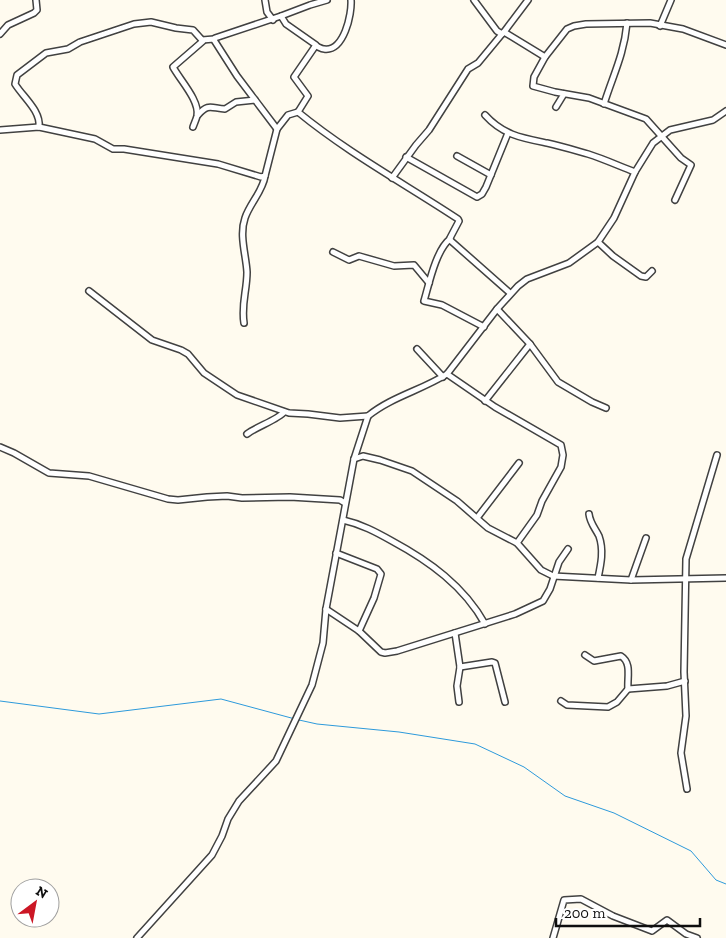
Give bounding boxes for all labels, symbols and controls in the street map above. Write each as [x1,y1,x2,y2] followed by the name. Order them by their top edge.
[10,878,60,928] north arrow
[33,882,51,903] text: N
[556,896,700,928] scale bar
[564,904,605,922] text: 200 m

